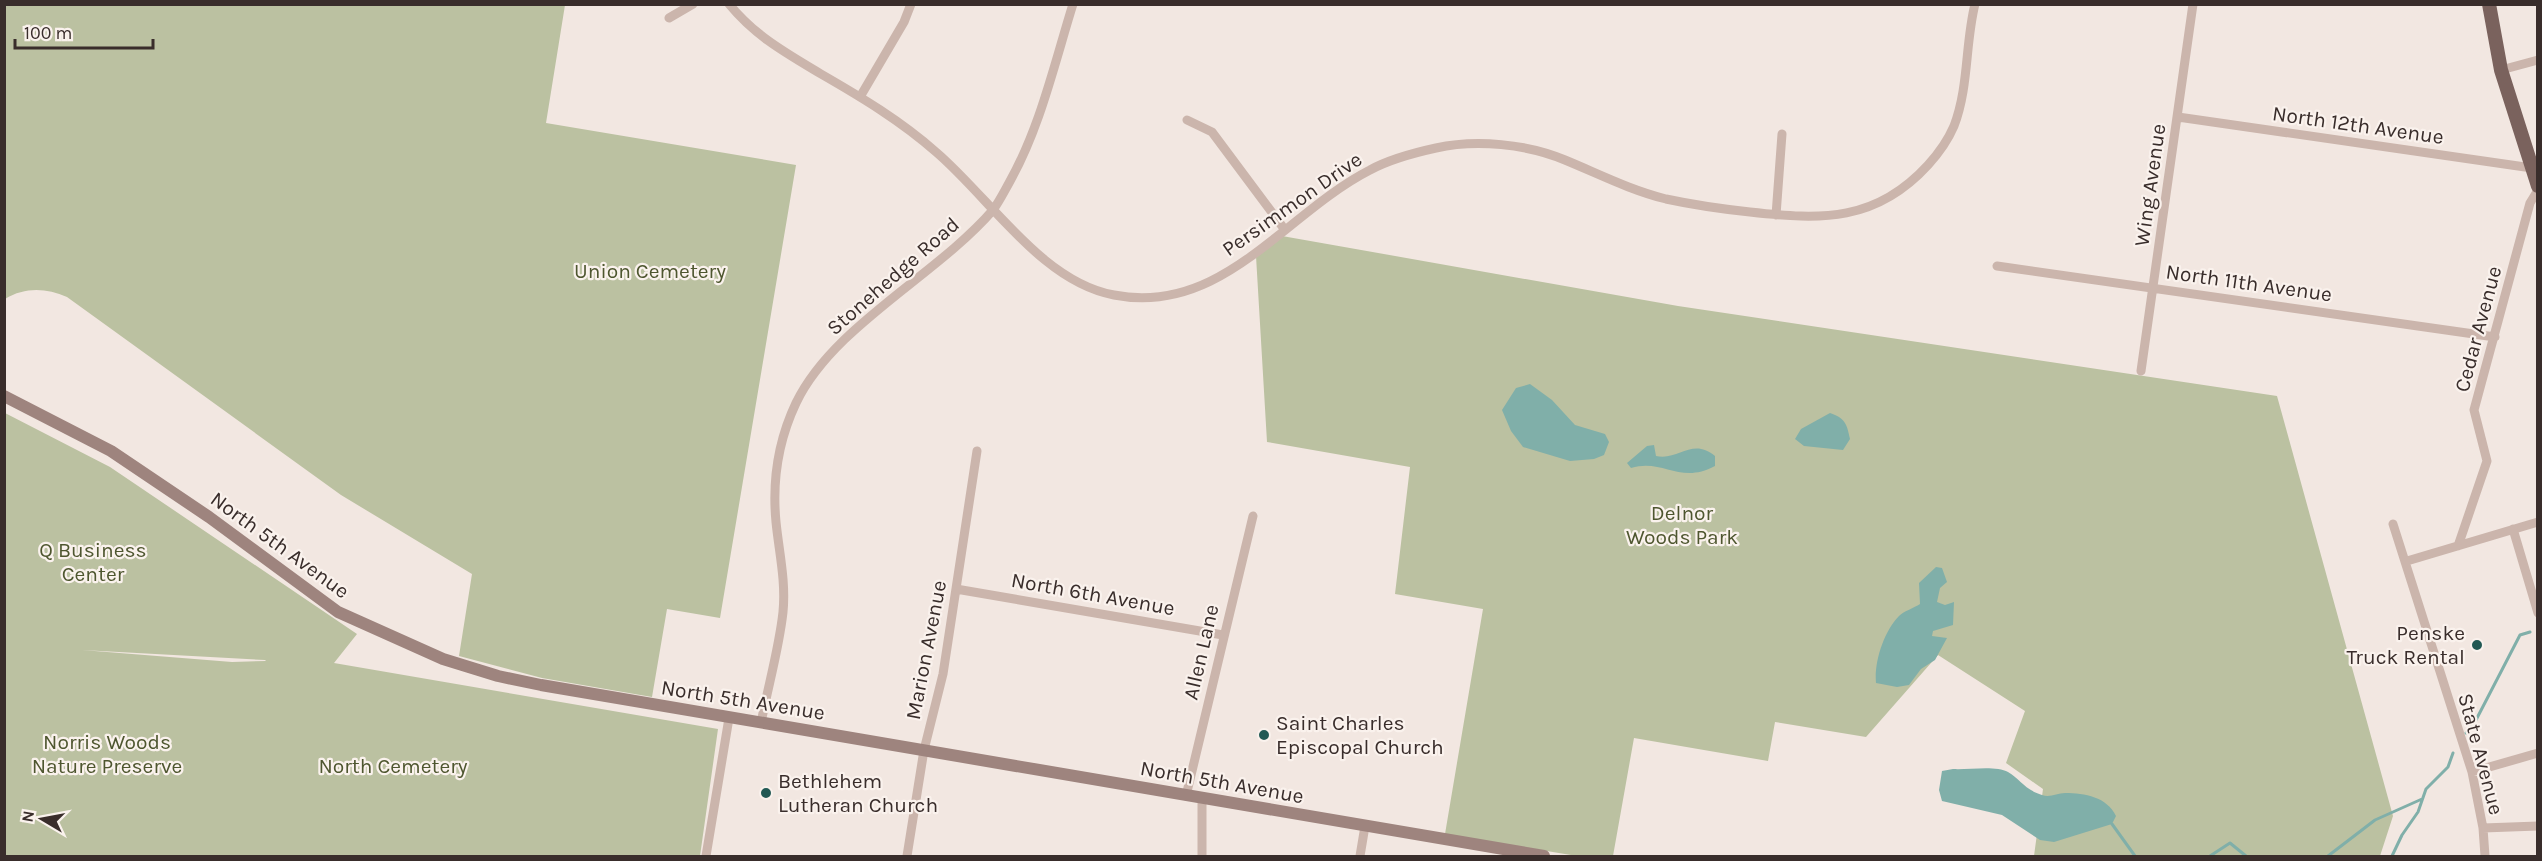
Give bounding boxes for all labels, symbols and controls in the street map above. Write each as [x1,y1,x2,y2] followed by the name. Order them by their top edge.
[15,12,153,50] scale bar
[24,22,72,44] text: 100 m
[2271,101,2445,149] street label: North 12th Avenue
[2130,122,2170,248] street label: Wing Avenue
[1218,147,1366,261] street label: Persimmon Drive
[822,212,964,340] street label: Stonehedge Road
[574,259,726,283] park label: Union Cemetery
[2164,259,2334,307] street label: North 11th Avenue
[2450,263,2506,395] street label: Cedar Avenue
[206,487,354,603] street label: North 5th Avenue
[1626,501,1738,549] park label: Delnor Woods Park
[39,538,147,586] park label: Q Business Center
[1009,568,1177,620] street label: North 6th Avenue
[901,578,951,722] street label: Marion Avenue
[1178,602,1224,702] street label: Allen Lane
[2346,621,2465,669] place label: Penske Truck Rental
[2470,638,2484,652] marker: Penske Truck Rental
[659,675,827,725] street label: North 5th Avenue
[2453,691,2509,817] street label: State Avenue
[1276,711,1444,759] place label: Saint Charles Episcopal Church
[1257,728,1271,742] marker: Saint Charles Episcopal Church
[32,730,182,778] park label: Norris Woods Nature Preserve
[318,754,468,778] park label: North Cemetery
[1138,756,1306,808] street label: North 5th Avenue
[778,769,938,817] place label: Bethlehem Lutheran Church
[759,786,773,800] marker: Bethlehem Lutheran Church
[12,789,72,849] north arrow
[17,809,38,824] text: N

